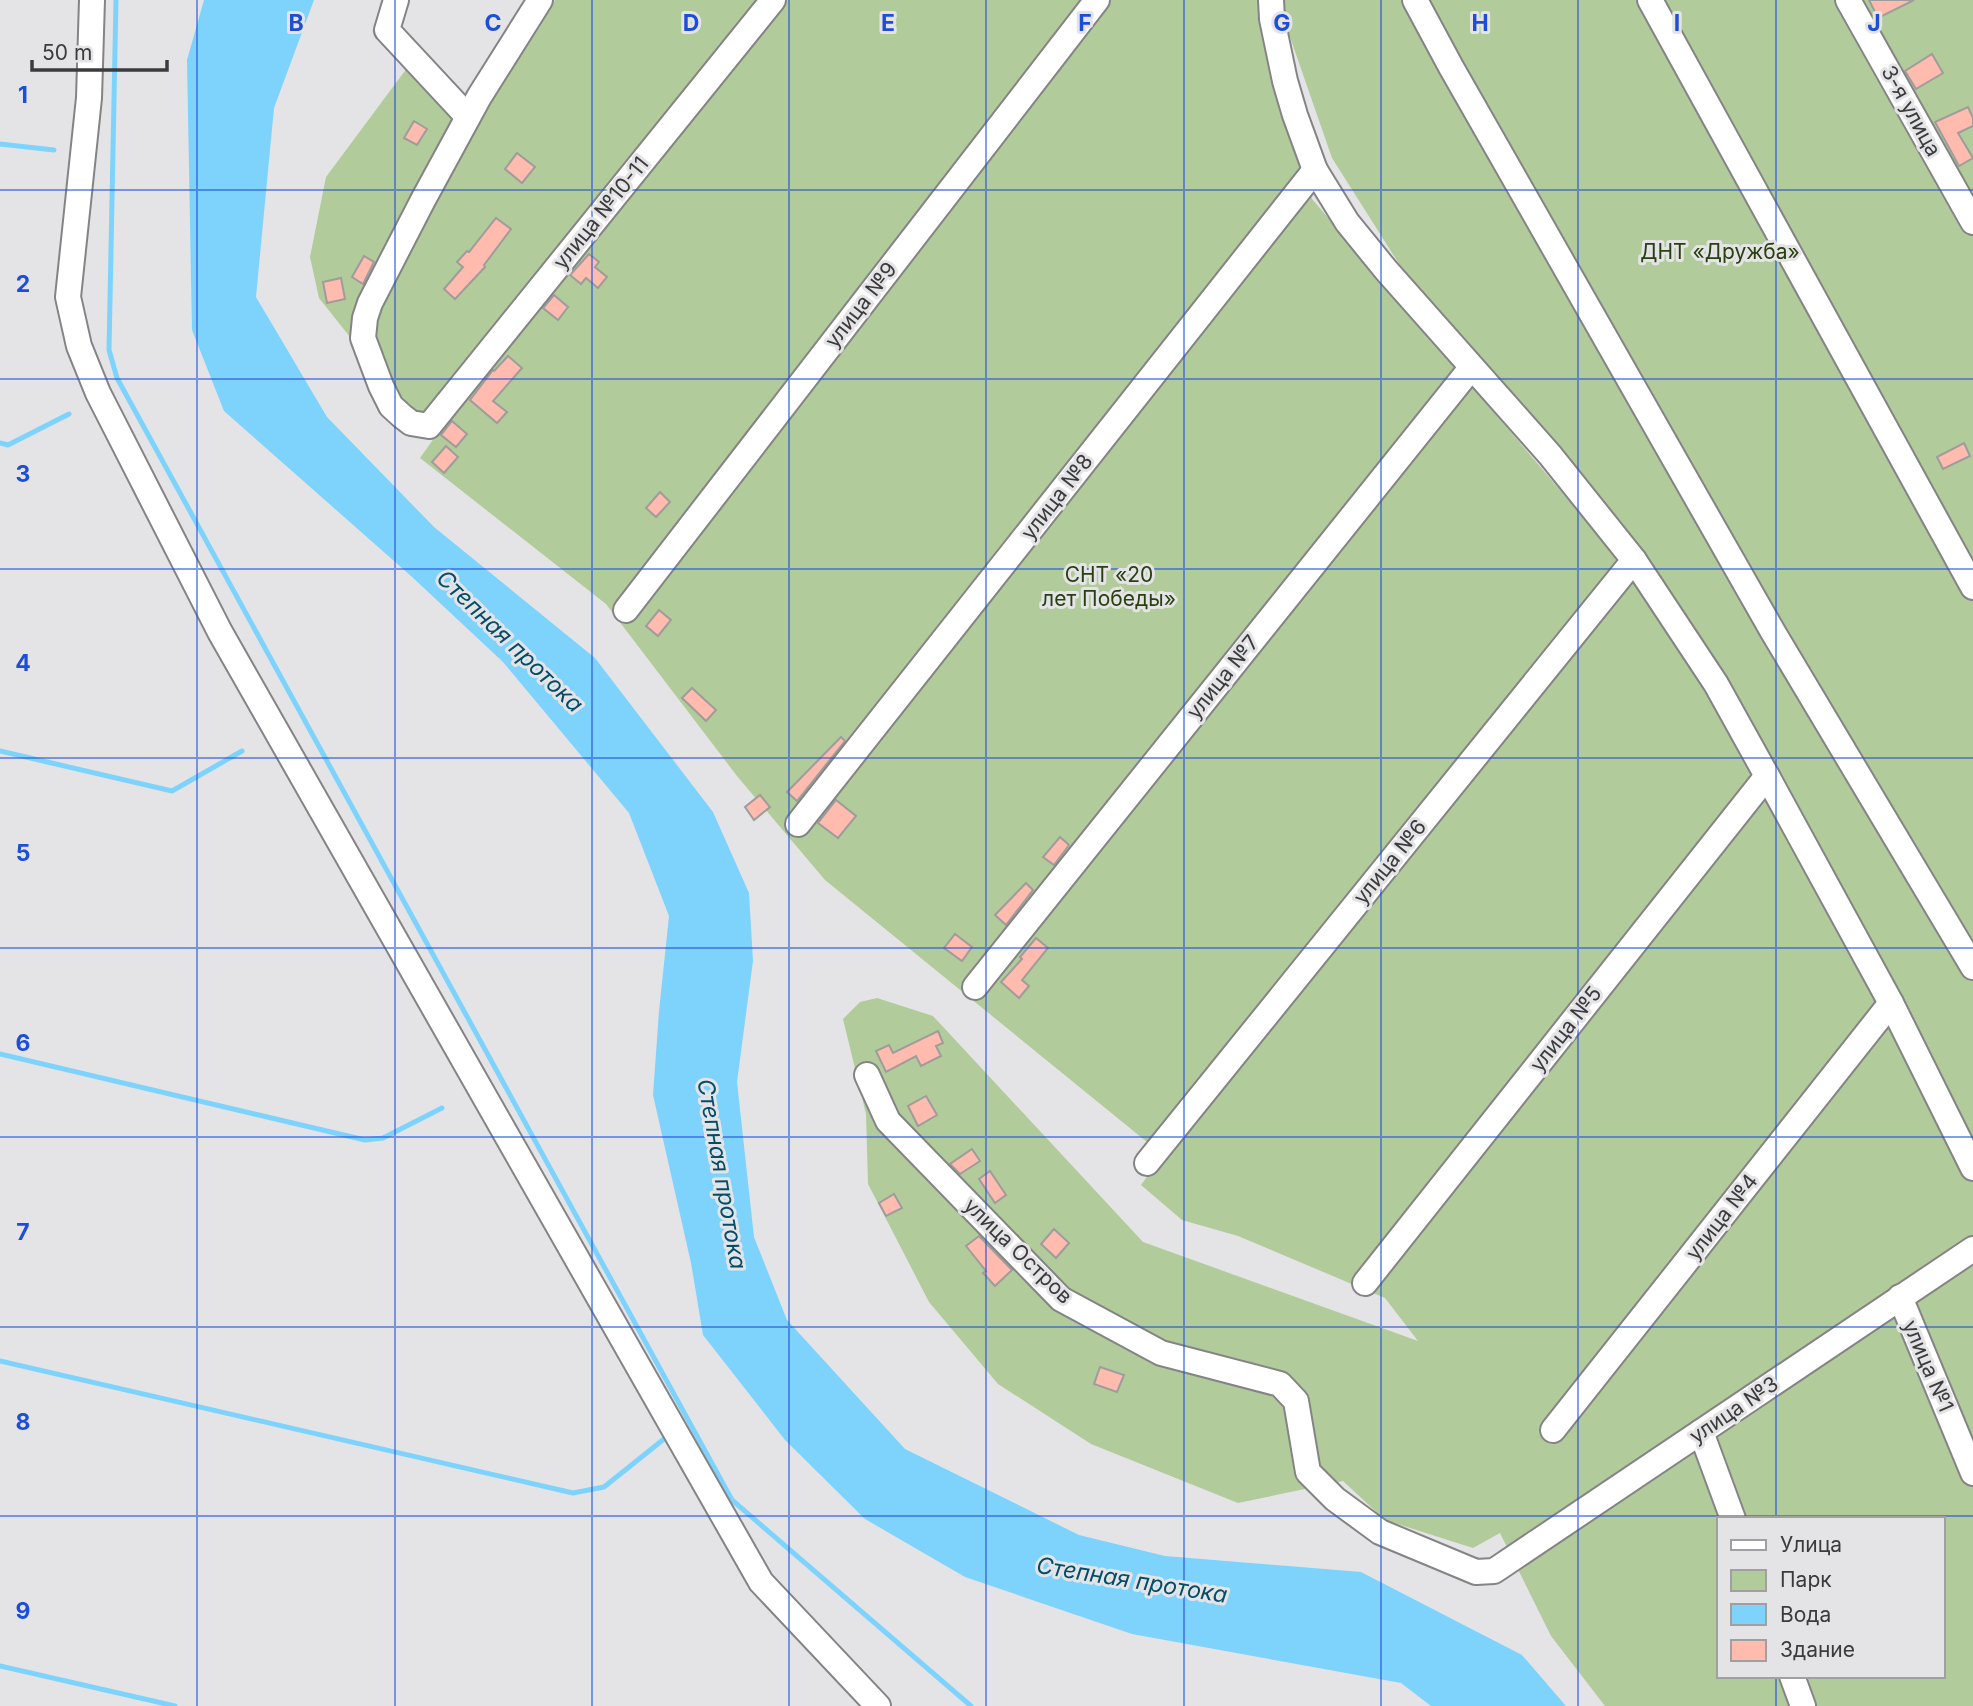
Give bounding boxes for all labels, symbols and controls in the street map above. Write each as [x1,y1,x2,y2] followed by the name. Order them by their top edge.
[288,9,304,37] text: B
[484,9,502,37] text: C
[683,9,699,37] text: D
[881,9,895,37] text: E
[1078,9,1092,37] text: F
[1273,9,1291,37] text: G
[1471,9,1489,37] text: H
[1674,9,1680,37] text: I
[1867,9,1881,37] text: J
[32,28,166,72] scale bar
[42,40,92,65] text: 50 m
[1876,61,1947,160] street label: 3-я улица
[18,81,28,109] text: 1
[548,152,653,274] street label: улица №10-11
[1640,239,1800,264] park label: ДНТ «Дружба»
[819,257,902,352] street label: улица №9
[16,270,30,298] text: 2
[1016,449,1098,544] street label: улица №8
[16,460,30,488] text: 3
[1042,562,1176,611] park label: СНТ «20 лет Победы»
[431,564,589,718] water label: Степная протока
[1181,630,1264,724] street label: улица №7
[15,649,31,677] text: 4
[1348,814,1431,909] street label: улица №6
[16,839,30,867] text: 5
[1525,981,1607,1076] street label: улица №5
[16,1029,30,1057] text: 6
[691,1077,753,1271] water label: Степная протока
[1680,1169,1763,1265] street label: улица №4
[959,1193,1078,1309] street label: улица Остров
[16,1218,30,1246] text: 7
[1898,1316,1959,1415] street label: улица №1
[1685,1371,1783,1448] street label: улица №3
[16,1408,30,1436] text: 8
[1717,1517,1945,1678] legend
[1780,1532,1842,1557] text: Улица
[1035,1551,1229,1609] water label: Степная протока
[1780,1567,1832,1592] text: Парк
[16,1597,30,1625] text: 9
[1780,1602,1831,1627] text: Вода
[1780,1637,1855,1662] text: Здание

